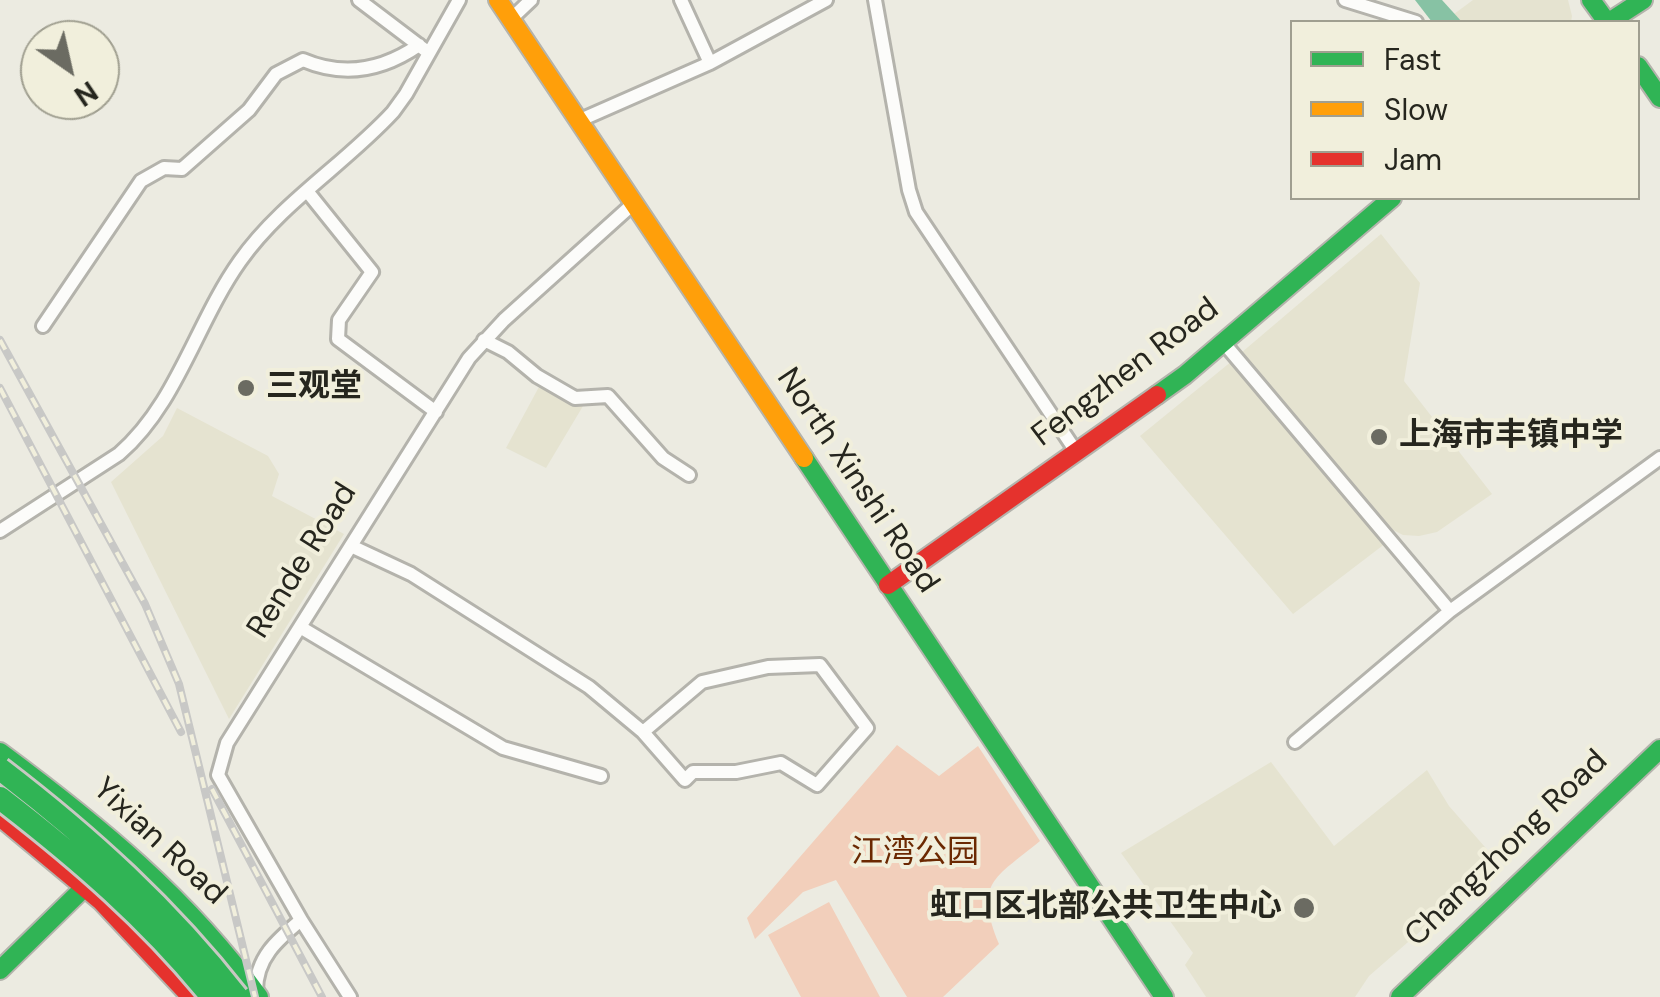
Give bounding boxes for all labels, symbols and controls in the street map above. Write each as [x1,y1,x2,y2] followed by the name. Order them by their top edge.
[20,20,120,120] north arrow
[1290,20,1640,200] legend
[1384,40,1442,79] text: Fast
[67,73,105,115] text: N
[1384,90,1448,129] text: Slow
[1384,140,1442,179] text: Jam
[1025,290,1227,456] street label: Fengzhen Road
[768,361,946,601] street label: North Xinshi Road
[266,369,362,407] place label: 三观堂
[235,377,257,399] marker: 三观堂
[1399,418,1623,456] place label: 上海市丰镇中学
[1368,426,1390,448] marker: 上海市丰镇中学
[240,476,366,646] street label: Rende Road
[1398,743,1616,955] street label: Changzhong Road
[84,770,234,914] street label: Yixian Road
[851,835,979,873] park label: 江湾公园
[930,889,1282,927] place label: 虹口区北部公共卫生中心
[1291,895,1317,921] marker: 虹口区北部公共卫生中心

